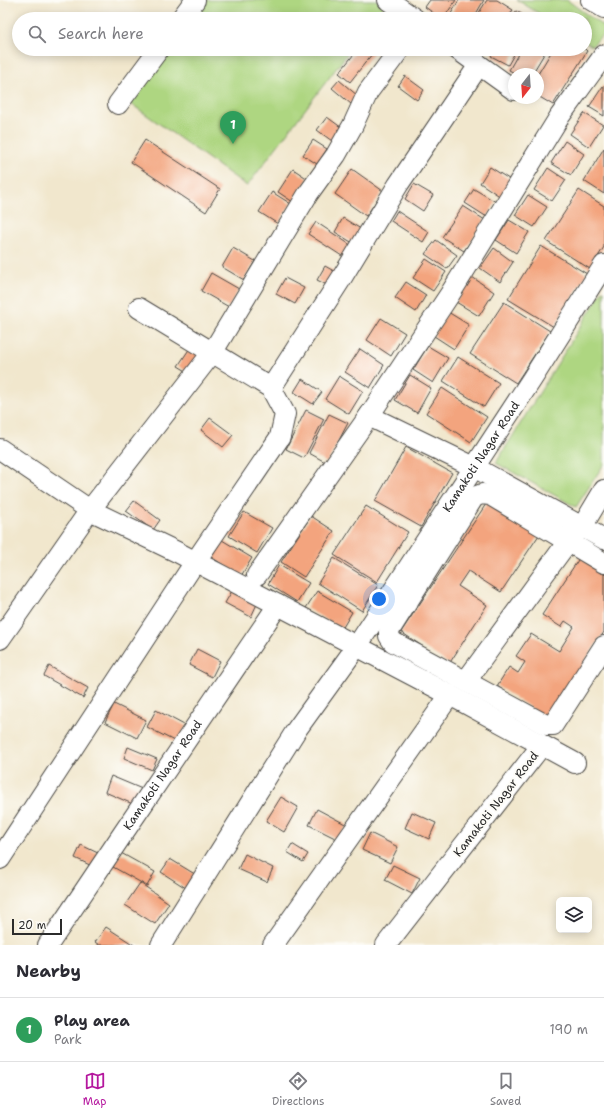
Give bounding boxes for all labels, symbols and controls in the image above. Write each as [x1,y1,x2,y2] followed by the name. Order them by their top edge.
[12,12,592,56] search box
[26,23,48,45] icon: search
[58,24,144,44] text: Search here
[508,68,544,104] north arrow
[220,111,246,144] pin: 1
[439,398,524,515] street label: Kamakoti Nagar Road
[369,589,389,609] your location
[120,717,206,833] street label: Kamakoti Nagar Road
[450,748,542,860] street label: Kamakoti Nagar Road
[556,897,592,933] map controls
[556,897,592,933] button: layers
[12,917,62,936] scale bar
[18,918,46,933] text: 20 m
[16,960,81,982] text: Nearby
[54,1011,130,1031] text: Play area
[26,1021,32,1038] text: 1
[549,1021,588,1038] text: 190 m
[54,1031,82,1048] text: Park
[83,1070,106,1109] tab: Map
[272,1070,324,1109] tab: Directions
[490,1070,521,1109] tab: Saved

